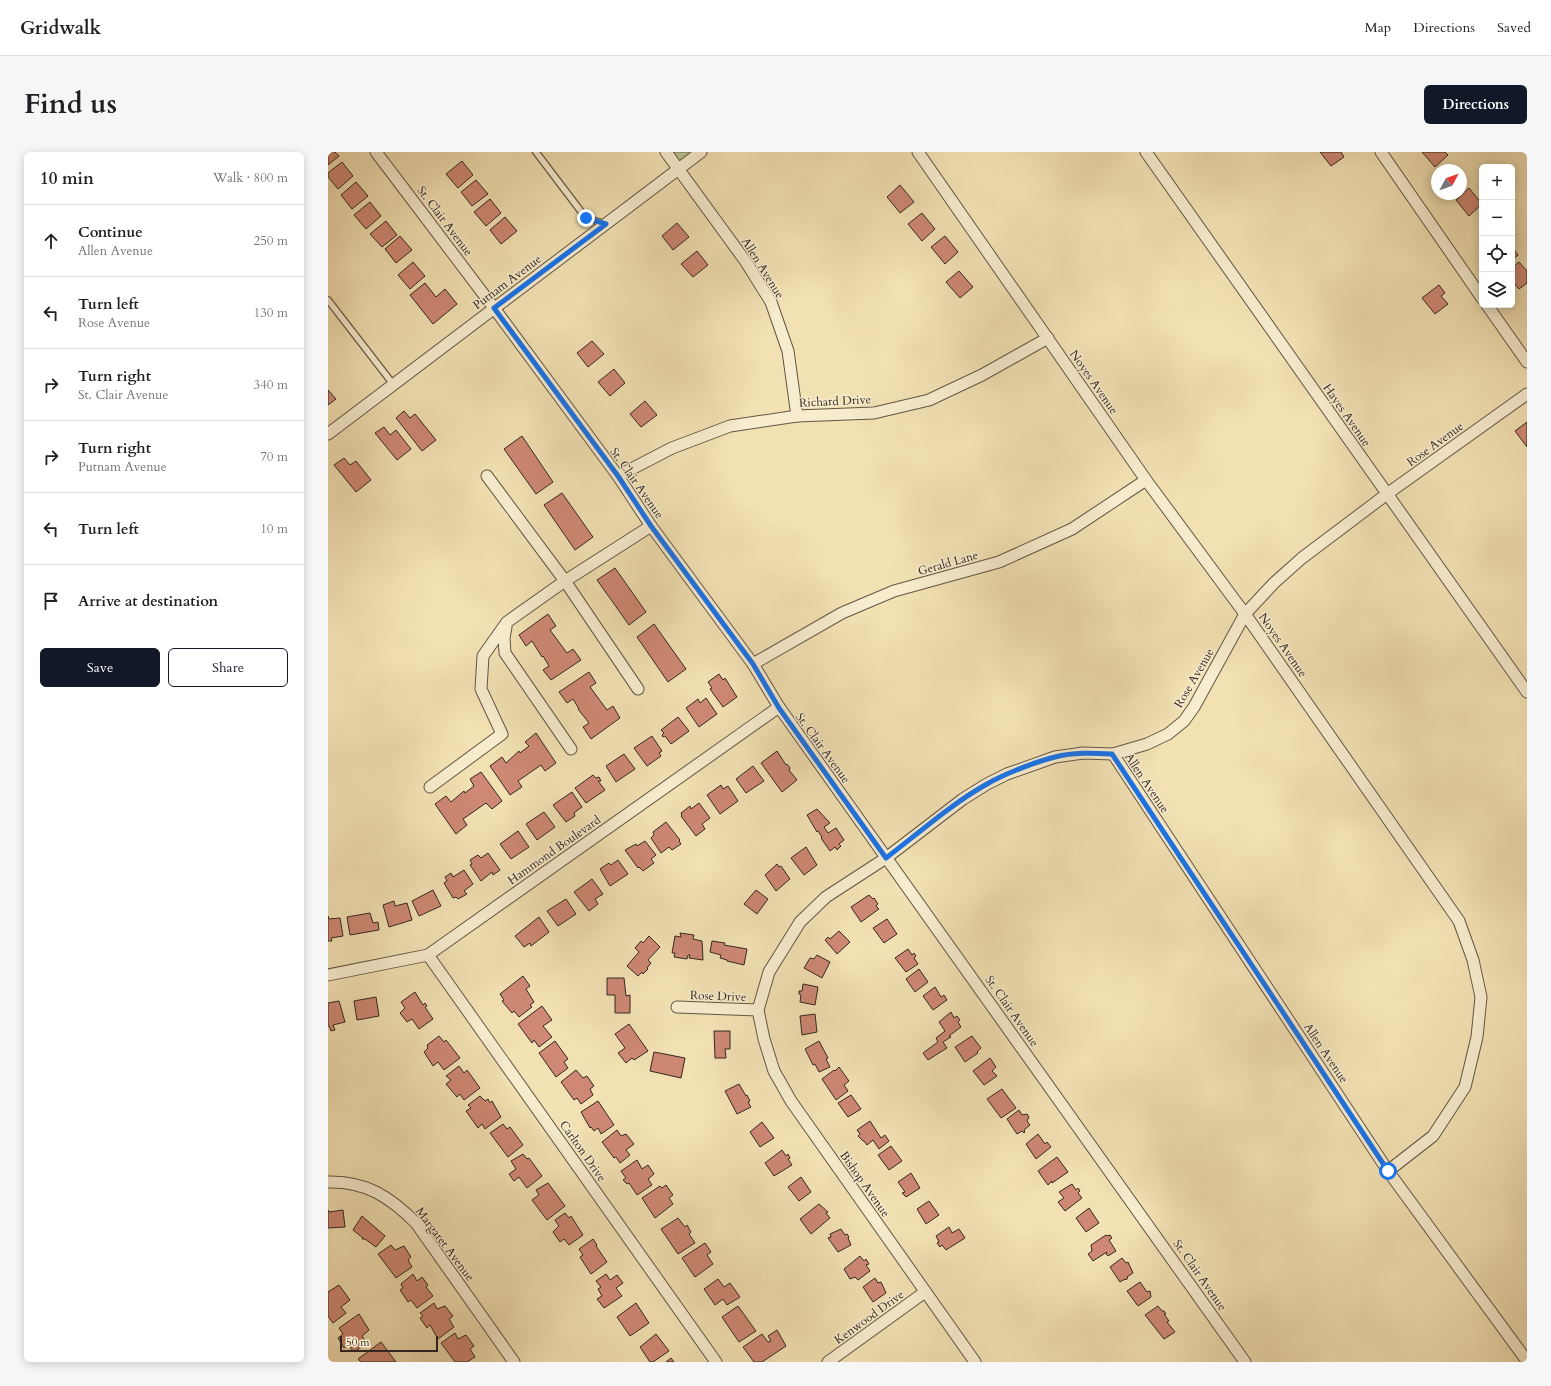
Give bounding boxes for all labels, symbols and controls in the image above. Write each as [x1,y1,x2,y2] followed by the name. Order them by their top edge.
[20,15,101,41] text: Gridwalk
[1365,18,1391,37] text: Map
[1413,18,1475,37] text: Directions
[1497,18,1531,37] text: Saved
[24,85,117,123] text: Find us
[1424,85,1527,124] button: Directions
[1431,164,1467,200] north arrow
[1479,164,1515,308] map controls
[1479,164,1515,200] button: +
[40,167,94,190] text: 10 min
[213,169,288,187] text: Walk · 800 m
[414,183,476,259] street label: St. Clair Avenue
[1479,200,1515,236] button: −
[577,209,595,227] route end
[78,222,143,242] text: Continue
[40,230,62,252] icon: ahead
[254,232,288,250] text: 250 m
[738,234,788,302] street label: Allen Avenue
[1479,236,1515,272] button: locate
[78,242,153,260] text: Allen Avenue
[470,251,544,313] street label: Putnam Avenue
[1479,272,1515,308] button: layers
[78,294,139,314] text: Turn left
[40,302,62,324] icon: left
[254,304,288,322] text: 130 m
[78,314,150,332] text: Rose Avenue
[1066,347,1122,417] street label: Noyes Avenue
[78,366,151,386] text: Turn right
[40,374,62,396] icon: right
[254,376,288,394] text: 340 m
[1319,380,1375,450] street label: Hayes Avenue
[78,386,168,404] text: St. Clair Avenue
[799,391,871,411] street label: Richard Drive
[1403,418,1467,470] street label: Rose Avenue
[78,438,151,458] text: Turn right
[607,444,667,522] street label: St. Clair Avenue
[40,446,62,468] icon: right
[260,448,288,466] text: 70 m
[78,458,167,476] text: Putnam Avenue
[40,518,62,540] icon: left
[78,519,139,539] text: Turn left
[260,520,288,538] text: 10 m
[916,547,980,579] street label: Gerald Lane
[40,590,62,612] icon: arrive
[78,591,218,611] text: Arrive at destination
[1255,610,1311,680] street label: Noyes Avenue
[1170,645,1218,711] street label: Rose Avenue
[40,648,160,687] button: Save
[168,648,288,687] button: Share
[792,710,854,786] street label: St. Clair Avenue
[1121,750,1173,816] street label: Allen Avenue
[504,811,604,888] street label: Hammond Boulevard
[982,972,1042,1050] street label: St. Clair Avenue
[689,987,747,1005] street label: Rose Drive
[1300,1020,1352,1086] street label: Allen Avenue
[556,1117,610,1185] street label: Carlton Drive
[836,1148,894,1220] street label: Bishop Avenue
[1379,1162,1397,1180] route start
[412,1204,478,1284] street label: Margaret Avenue
[1170,1236,1230,1314] street label: St. Clair Avenue
[831,1286,907,1348] street label: Kenwood Drive
[340,1334,438,1353] scale bar
[346,1335,370,1350] text: 50 m

